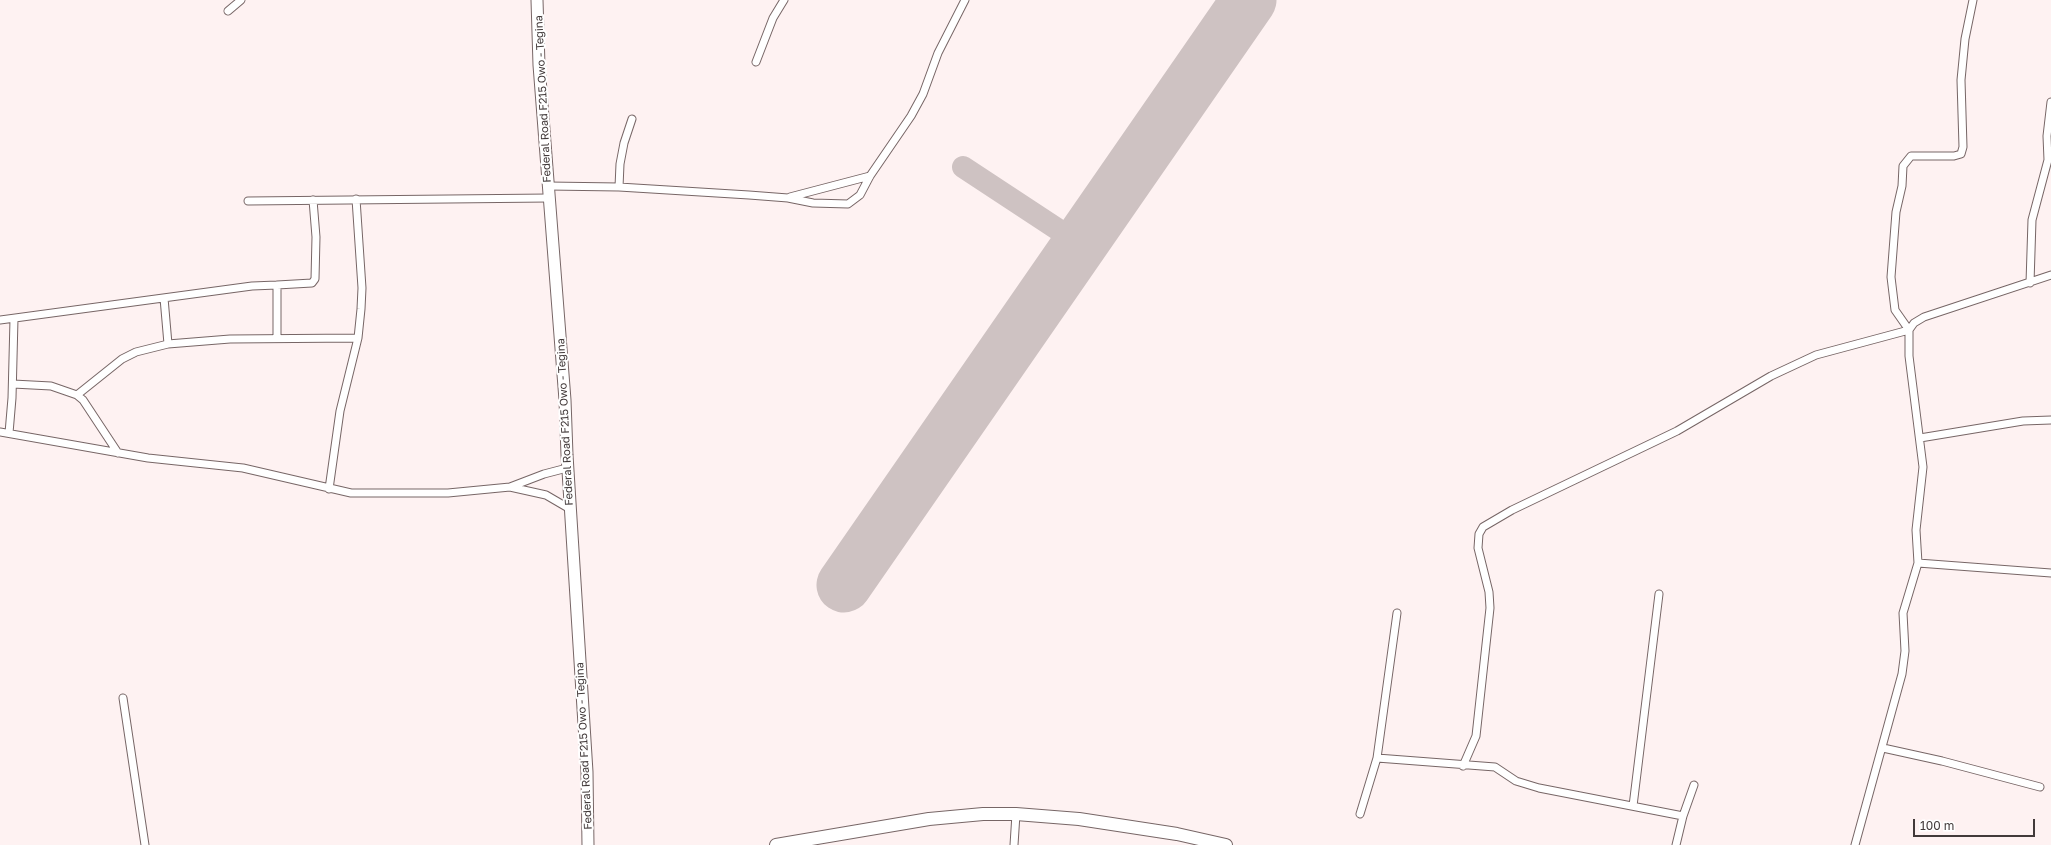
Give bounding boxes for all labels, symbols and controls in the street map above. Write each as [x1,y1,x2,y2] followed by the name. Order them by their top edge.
[532,15,554,183] street label: Federal Road F215 Owo - Tegina
[554,338,576,506] street label: Federal Road F215 Owo - Tegina
[573,662,595,830] street label: Federal Road F215 Owo - Tegina
[1915,811,2037,837] scale bar
[1920,818,1954,833] text: 100 m

